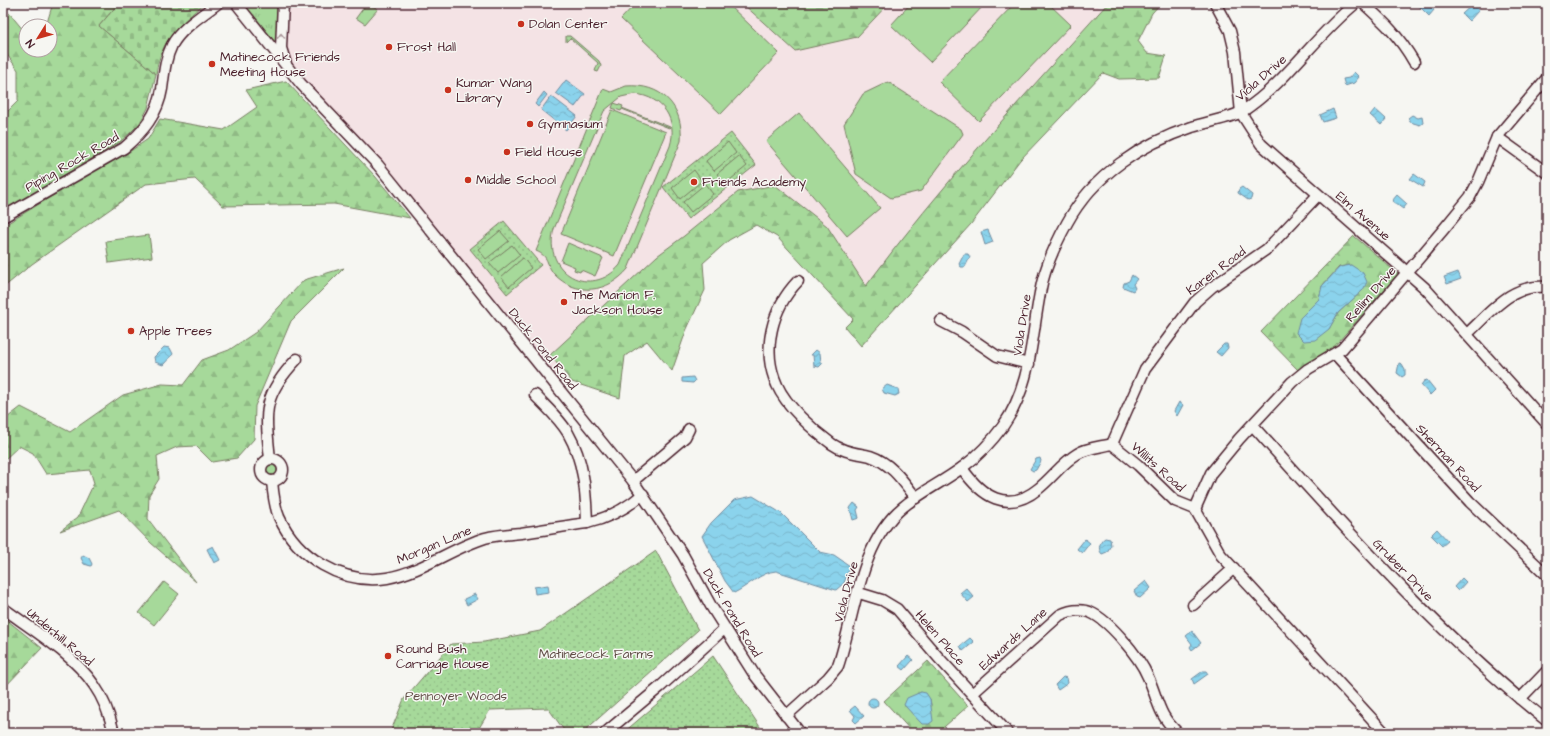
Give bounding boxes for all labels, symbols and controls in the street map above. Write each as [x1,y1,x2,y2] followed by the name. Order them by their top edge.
[529,15,607,33] place label: Dolan Center
[18,18,58,58] north arrow
[516,19,526,29] marker: Dolan Center
[277,33,285,39] one-way arrow
[22,36,38,51] text: N
[397,38,456,56] place label: Frost Hall
[384,42,394,52] marker: Frost Hall
[220,48,340,82] place label: Matinecock Friends Meeting House
[1231,51,1291,105] street label: Viola Drive
[207,59,217,69] marker: Matinecock Friends Meeting House
[456,74,532,108] place label: Kumar Wang Library
[443,85,453,95] marker: Kumar Wang Library
[538,115,603,134] place label: Gymnasium
[525,119,535,129] marker: Gymnasium
[22,128,123,197] street label: Piping Rock Road
[515,143,582,161] place label: Field House
[502,147,512,157] marker: Field House
[476,171,556,189] place label: Middle School
[702,173,806,192] place label: Friends Academy
[463,175,473,185] marker: Middle School
[689,177,699,187] marker: Friends Academy
[1332,187,1394,245] street label: Elm Avenue
[1183,242,1250,299] street label: Karen Road
[1342,262,1400,326] street label: Rellim Drive
[572,286,663,319] place label: The Marion F. Jackson House
[1008,293,1036,357] street label: Viola Drive
[559,297,569,307] marker: The Marion F. Jackson House
[504,304,582,394] street label: Duck Pond Road
[139,322,212,340] place label: Apple Trees
[126,326,136,336] marker: Apple Trees
[1412,420,1485,496] street label: Sherman Road
[1127,438,1189,496] street label: Willits Road
[394,521,474,570] street label: Morgan Lane
[1368,535,1438,605] street label: Gruber Drive
[829,559,863,625] street label: Viola Drive
[698,565,766,661] street label: Duck Pond Road
[975,603,1051,675] street label: Edwards Lane
[23,604,98,671] street label: Underhill Road
[911,606,969,670] street label: Helen Place
[396,640,489,674] place label: Round Bush Carriage House
[539,645,654,663] park label: Matinecock Farms
[383,651,393,661] marker: Round Bush Carriage House
[405,687,508,706] park label: Pennoyer Woods

